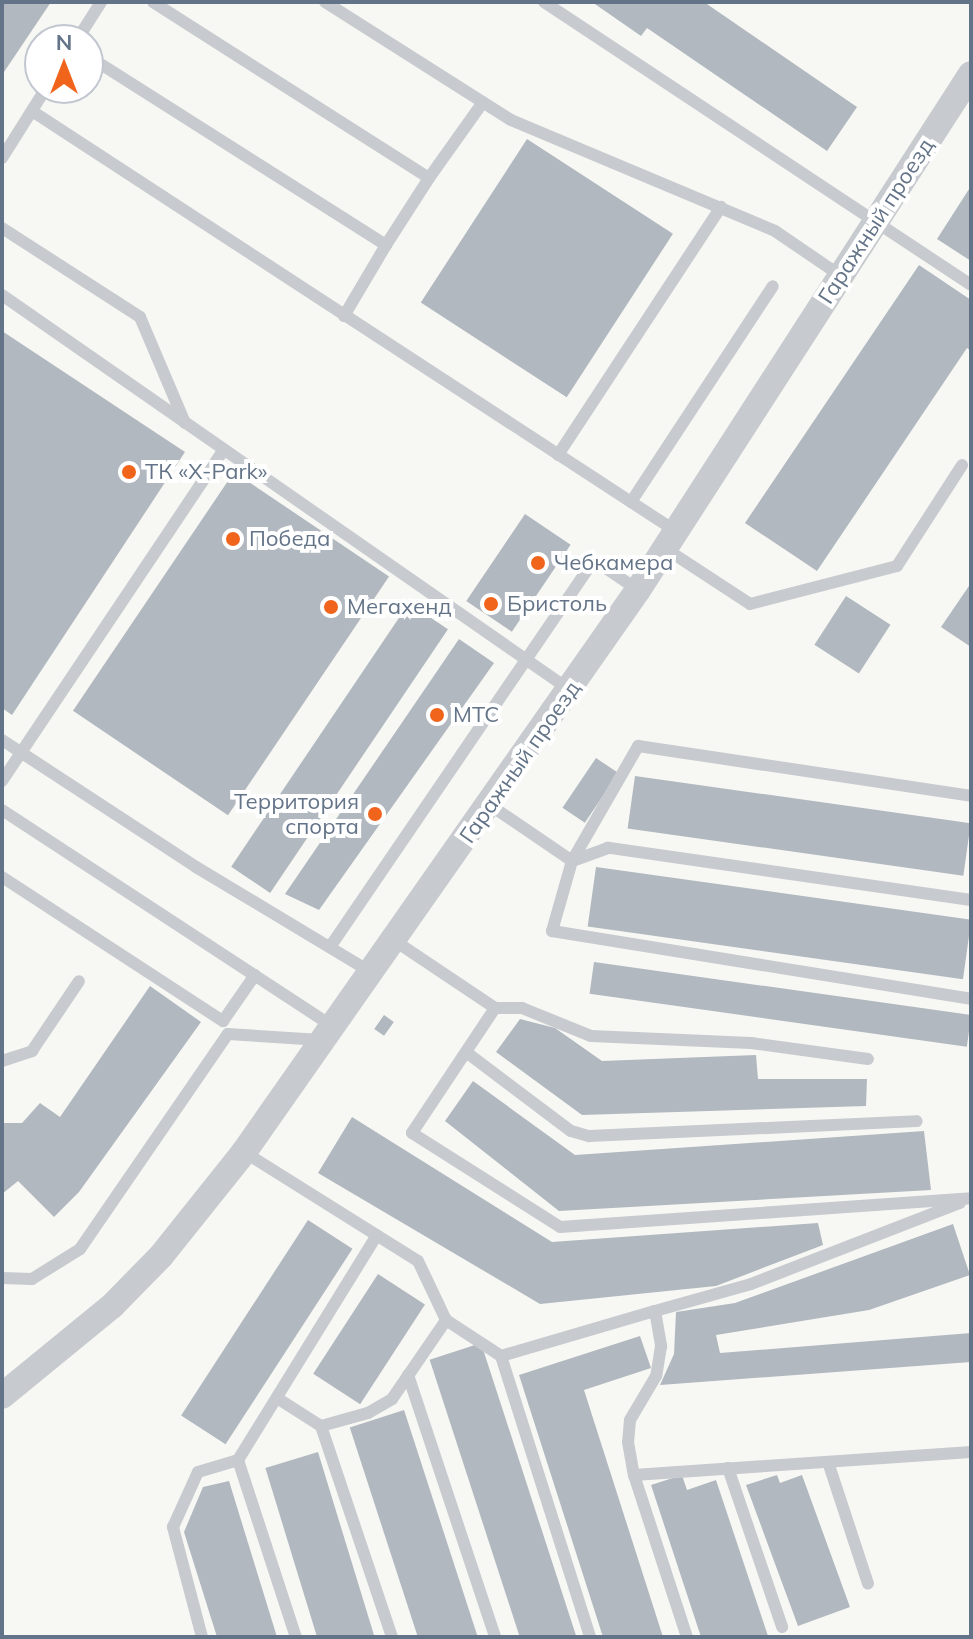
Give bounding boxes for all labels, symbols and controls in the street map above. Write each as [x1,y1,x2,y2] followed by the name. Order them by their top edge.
[24,24,104,104] north arrow
[56,28,72,56] text: N
[813,133,939,309] street label: Гаражный проезд
[145,459,267,485] place label: ТК «X-Park»
[120,463,138,481] marker: ТК «X-Park»
[249,526,330,552] place label: Победа
[224,530,242,548] marker: Победа
[554,550,673,576] place label: Чебкамера
[529,554,547,572] marker: Чебкамера
[507,591,607,617] place label: Бристоль
[347,594,452,620] place label: Мегахенд
[482,595,500,613] marker: Бристоль
[322,598,340,616] marker: Мегахенд
[454,676,586,848] street label: Гаражный проезд
[453,702,499,728] place label: МТС
[428,706,446,724] marker: МТС
[234,788,359,840] place label: Территория спорта
[366,805,384,823] marker: Территория спорта

